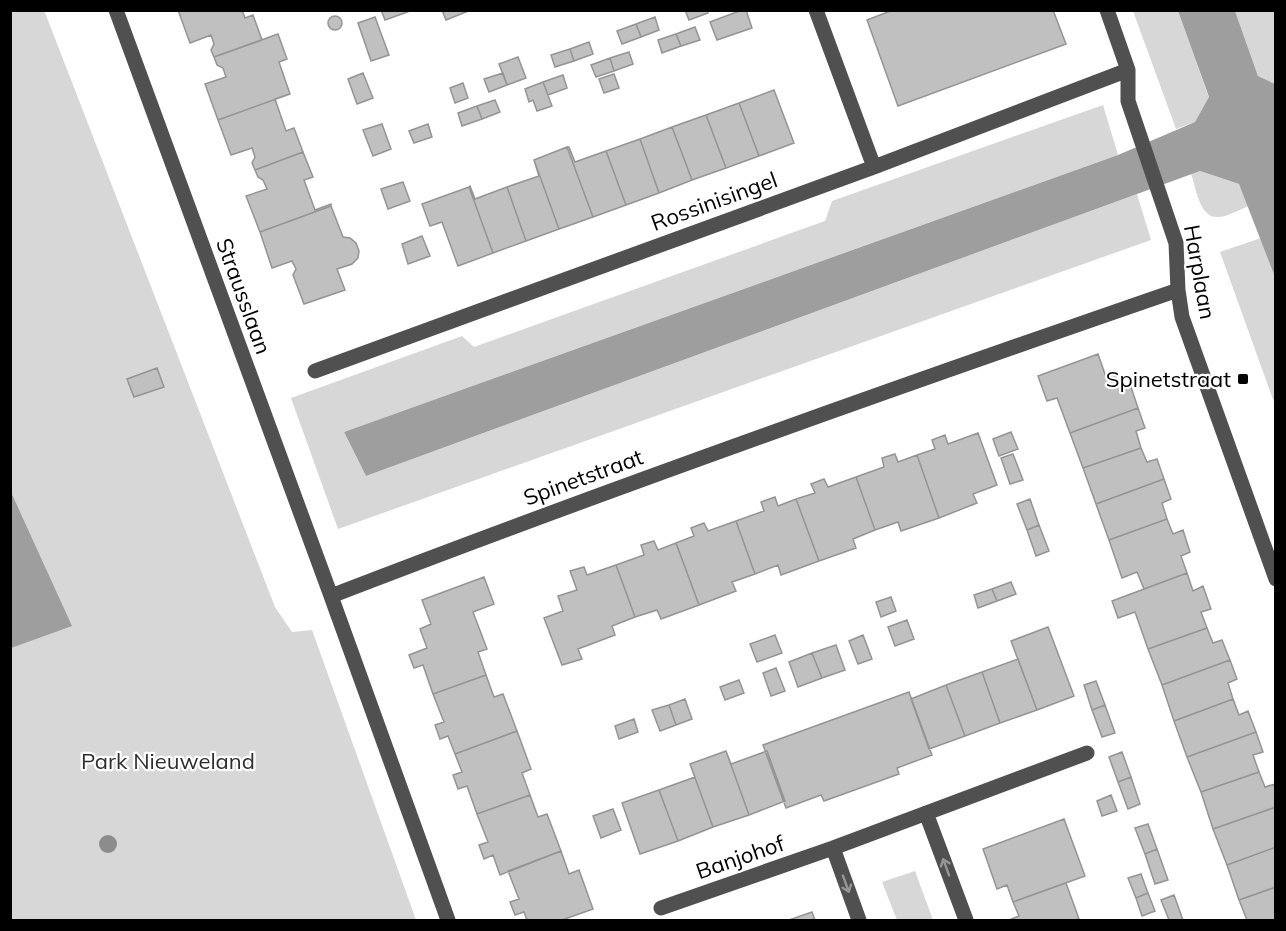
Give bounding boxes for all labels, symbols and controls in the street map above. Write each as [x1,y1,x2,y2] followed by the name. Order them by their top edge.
[647,165,781,237] street label: Rossinisingel
[1178,222,1222,322] street label: Harplaan
[210,234,278,358] street label: Strausslaan
[1106,365,1231,393] place label: Spinetstraat
[1236,372,1250,386] marker: Spinetstraat
[519,442,647,512] street label: Spinetstraat
[81,747,255,775] park label: Park Nieuweland
[692,829,788,885] street label: Banjohof
[940,858,951,877] one-way arrow
[841,874,852,893] one-way arrow

